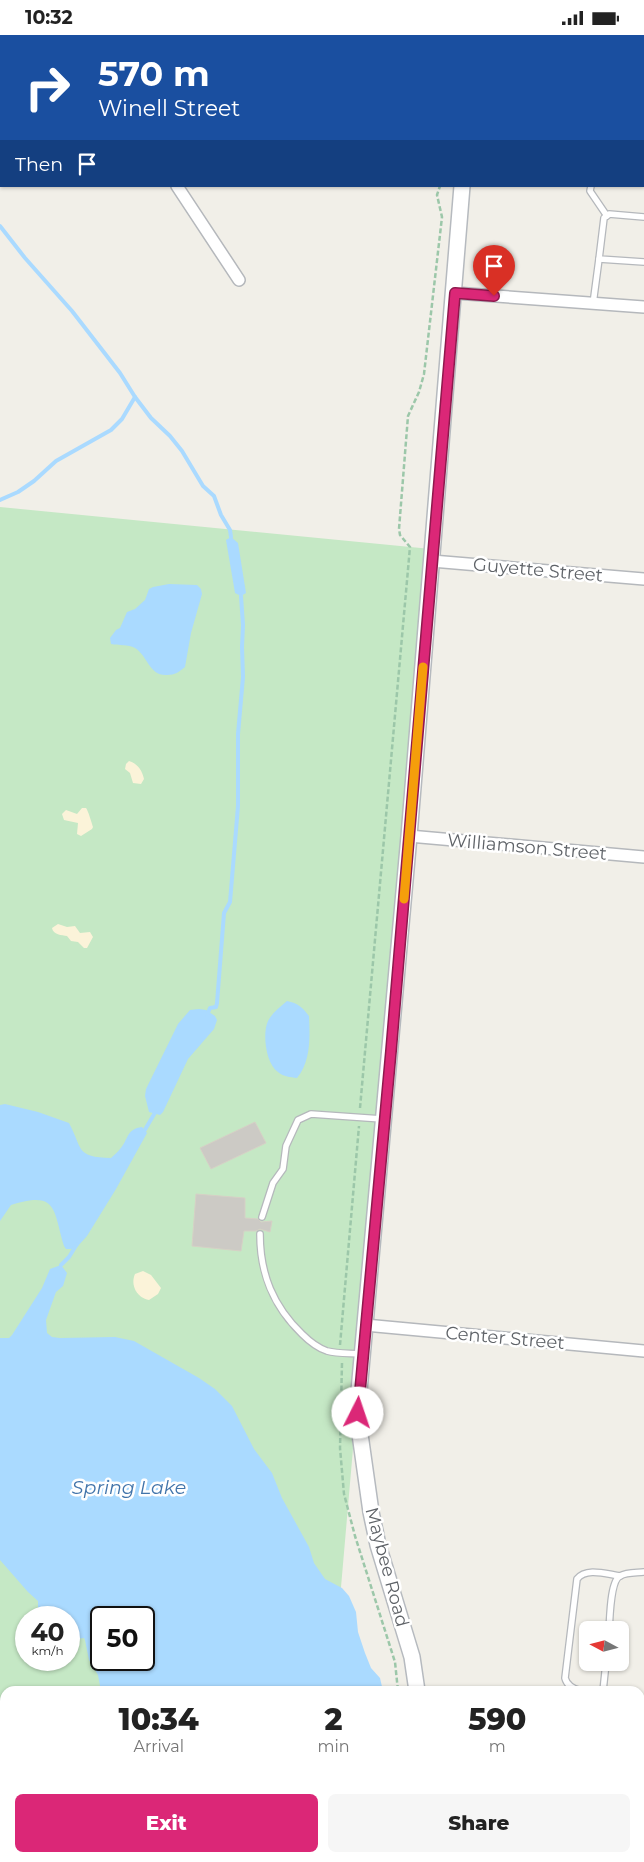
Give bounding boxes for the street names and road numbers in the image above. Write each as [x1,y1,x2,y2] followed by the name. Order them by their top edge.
[472,553,604,587] street label: Guyette Street
[446,829,608,865] street label: Williamson Street
[444,1322,566,1354] street label: Center Street
[360,1505,414,1629] street label: Maybee Road

